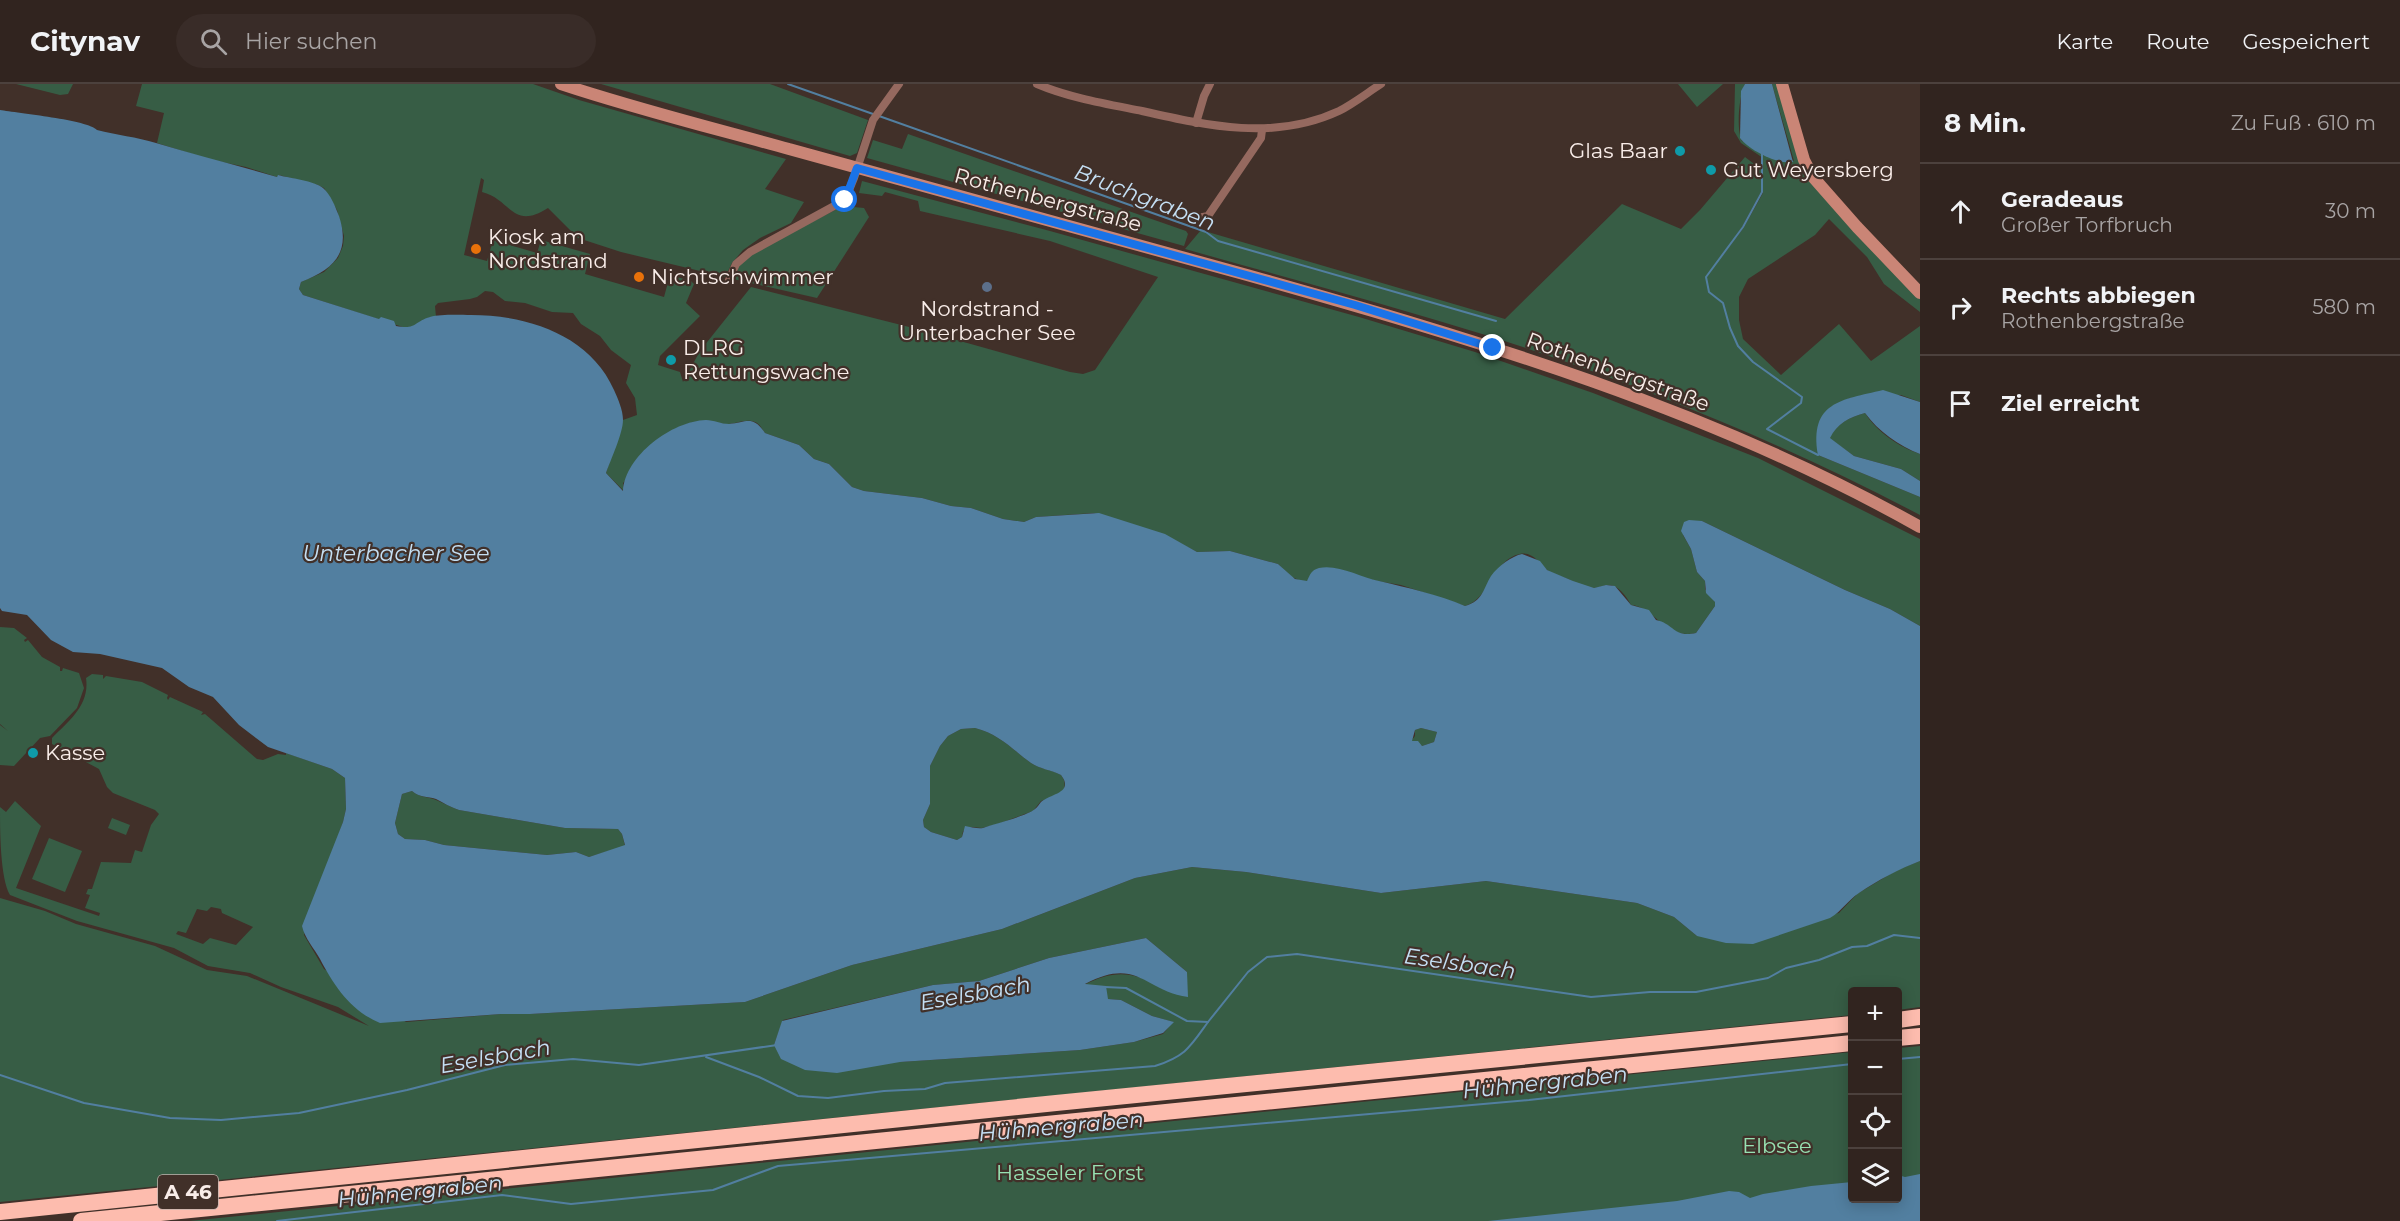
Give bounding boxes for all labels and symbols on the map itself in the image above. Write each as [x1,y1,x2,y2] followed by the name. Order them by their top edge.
[1569,138,1668,163] place label: Glas Baar
[1673,144,1687,158] marker: Glas Baar
[1723,157,1894,182] place label: Gut Weyersberg
[1070,158,1219,237] water label: Bruchgraben
[952,162,1145,237] street label: Rothenbergstraße
[1704,163,1718,177] marker: Gut Weyersberg
[831,186,857,212] route start
[488,224,608,273] place label: Kiosk am Nordstrand
[469,242,483,256] marker: Kiosk am Nordstrand
[651,264,834,289] place label: Nichtschwimmer
[632,270,646,284] marker: Nichtschwimmer
[980,280,994,294] marker: Nordstrand - Unterbacher See
[898,296,1076,345] place label: Nordstrand - Unterbacher See
[1523,327,1713,416] street label: Rothenbergstraße
[1479,334,1505,360] route end
[683,335,849,384] place label: DLRG Rettungswache
[664,353,678,367] marker: DLRG Rettungswache
[302,540,490,567] water label: Unterbacher See
[45,740,105,765] place label: Kasse
[26,746,40,760] marker: Kasse
[1403,942,1517,985] water label: Eselsbach
[918,970,1033,1017] water label: Eselsbach
[438,1033,553,1080] water label: Eselsbach
[1461,1060,1629,1105] water label: Hühnergraben
[977,1106,1145,1147] water label: Hühnergraben
[1742,1133,1812,1158] park label: Elbsee
[996,1160,1144,1185] park label: Hasseler Forst
[336,1169,504,1214] water label: Hühnergraben
[158,1175,218,1209] road number: A 46

